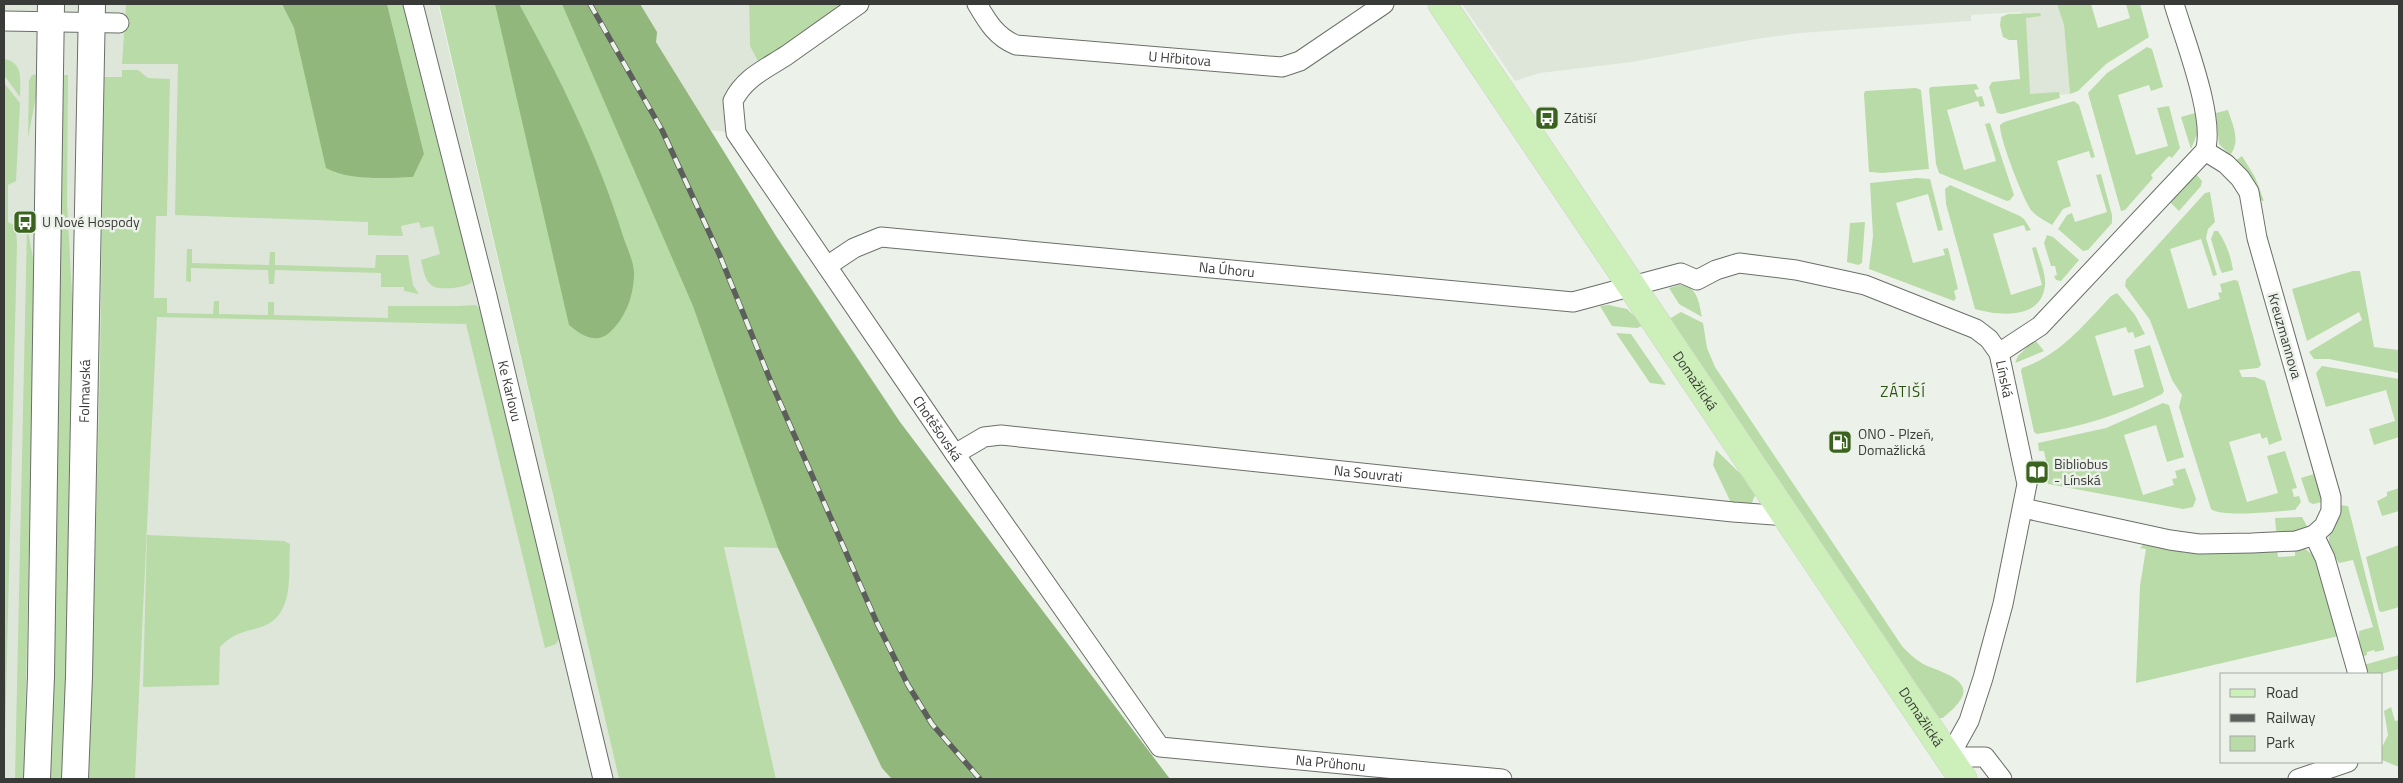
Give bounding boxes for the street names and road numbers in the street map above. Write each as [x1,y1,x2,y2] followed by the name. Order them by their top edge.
[1148,45,1212,71] street label: U Hřbitova
[1198,256,1256,282] street label: Na Úhoru
[2263,291,2308,381] street label: Kreuzmannova
[1668,347,1723,414] street label: Domažlická
[493,358,528,424] street label: Ke Karlovu
[1991,358,2019,399] street label: Línská
[73,359,95,423] street label: Folmavská
[908,391,968,465] street label: Chotěšovská
[1333,459,1404,487] street label: Na Souvrati
[1894,683,1949,751] street label: Domažlická
[1295,749,1367,776] street label: Na Průhonu

